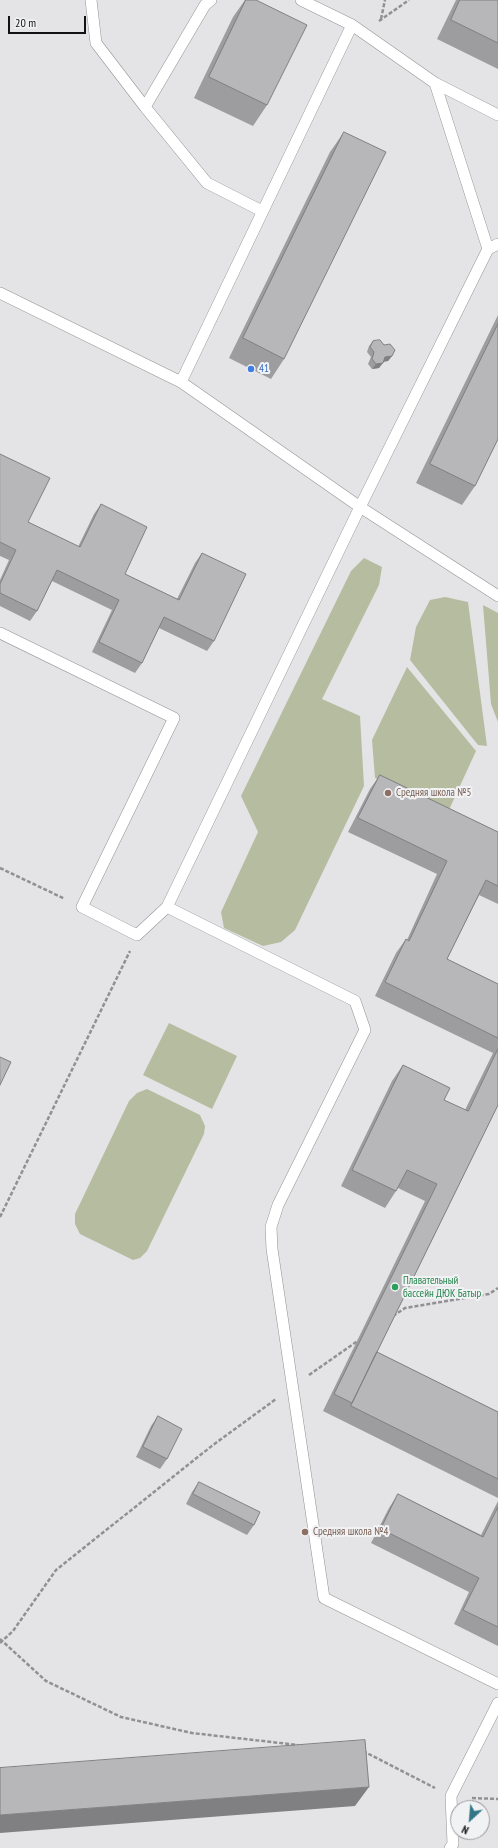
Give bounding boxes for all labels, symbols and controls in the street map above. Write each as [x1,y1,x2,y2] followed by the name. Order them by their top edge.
[10,8,88,34] scale bar
[15,15,36,30] text: 20 m
[259,362,269,376] place label: 41
[246,364,256,374] marker: 41
[396,786,471,800] place label: Средняя школа №5
[383,788,393,798] marker: Средняя школа №5
[403,1274,481,1300] place label: Плавательный бассейн ДЮК Батыр
[390,1282,400,1292] marker: Плавательный бассейн ДЮК Батыр
[313,1525,388,1539] place label: Средняя школа №4
[300,1527,310,1537] marker: Средняя школа №4
[450,1800,490,1840] north arrow
[459,1822,471,1837] text: N

